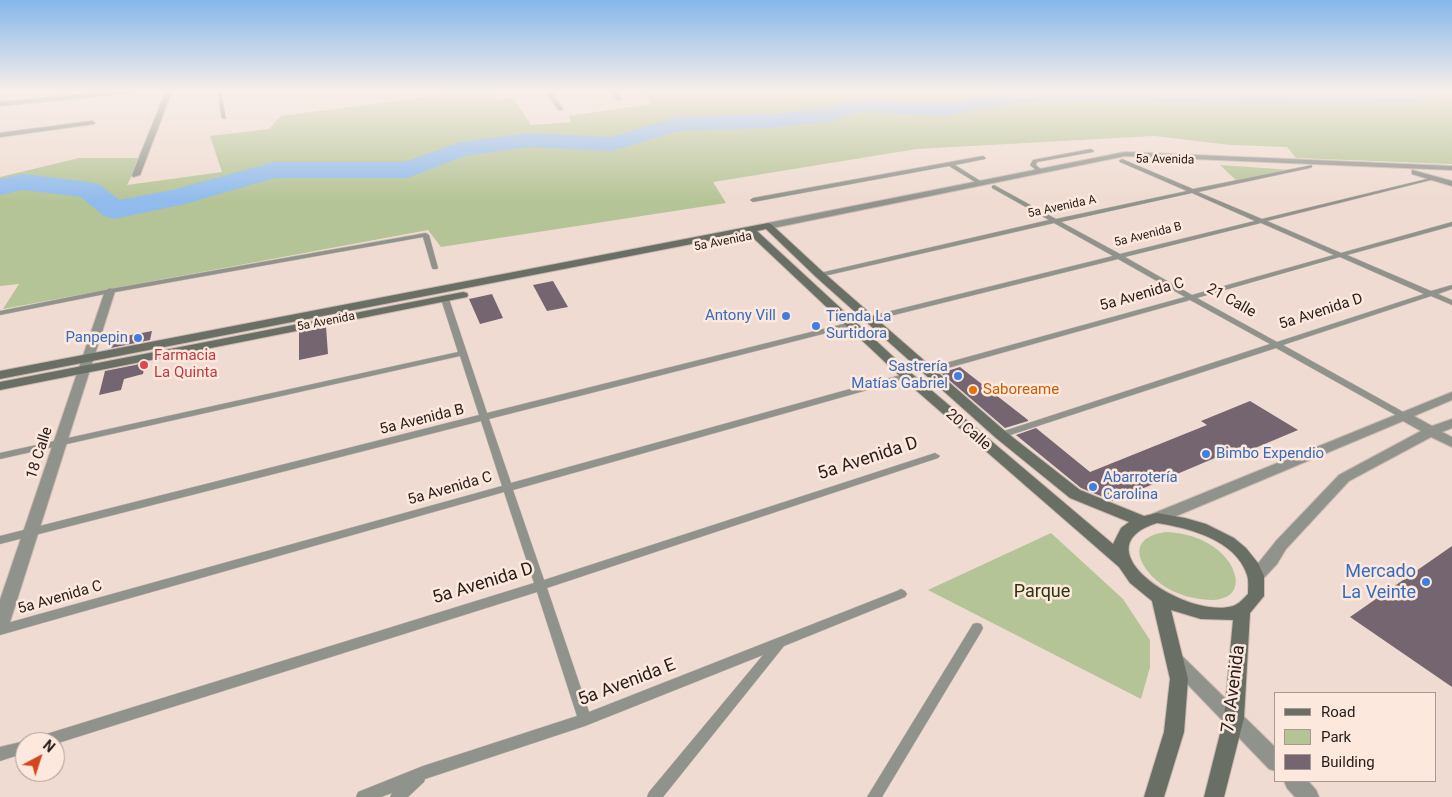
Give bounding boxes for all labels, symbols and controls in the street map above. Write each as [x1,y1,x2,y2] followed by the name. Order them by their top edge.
[1136,152,1194,168] street label: 5a Avenida
[1026,193,1098,221] street label: 5a Avenida A
[1113,220,1183,250] street label: 5a Avenida B
[693,229,753,255] street label: 5a Avenida
[1098,274,1186,316] street label: 5a Avenida C
[1203,280,1259,322] street label: 21 Calle
[1277,290,1365,334] street label: 5a Avenida D
[705,307,776,325] place label: Antony Vill
[826,308,891,343] place label: Tienda La Surtidora
[296,309,356,335] street label: 5a Avenida
[780,310,792,322] marker: Antony Vill
[810,320,822,332] marker: Tienda La Surtidora
[65,329,128,347] place label: Panpepin
[132,332,144,344] marker: Panpepin
[154,347,218,382] place label: Farmacia La Quinta
[851,358,948,393] place label: Sastrería Matías Gabriel
[138,359,150,371] marker: Farmacia La Quinta
[952,370,964,382] marker: Sastrería Matías Gabriel
[983,381,1059,399] place label: Saboreame
[967,384,979,396] marker: Saboreame
[378,401,466,439] street label: 5a Avenida B
[942,406,994,454] street label: 20 Calle
[23,425,57,481] street label: 18 Calle
[815,433,921,485] street label: 5a Avenida D
[1216,445,1324,463] place label: Bimbo Expendio
[1200,448,1212,460] marker: Bimbo Expendio
[406,468,494,510] street label: 5a Avenida C
[1103,469,1178,504] place label: Abarrotería Carolina
[1087,481,1099,493] marker: Abarrotería Carolina
[430,558,536,610] street label: 5a Avenida D
[1342,561,1416,604] place label: Mercado La Veinte
[1420,576,1432,588] marker: Mercado La Veinte
[16,577,104,619] street label: 5a Avenida C
[1014,581,1070,603] park label: Parque
[1218,644,1250,734] street label: 7a Avenida
[575,655,679,711] street label: 5a Avenida E
[1274,692,1437,782] legend
[1321,703,1355,721] text: Road
[1321,728,1351,746] text: Park
[15,732,65,782] north arrow
[40,737,58,756] text: N
[1321,753,1375,771] text: Building

